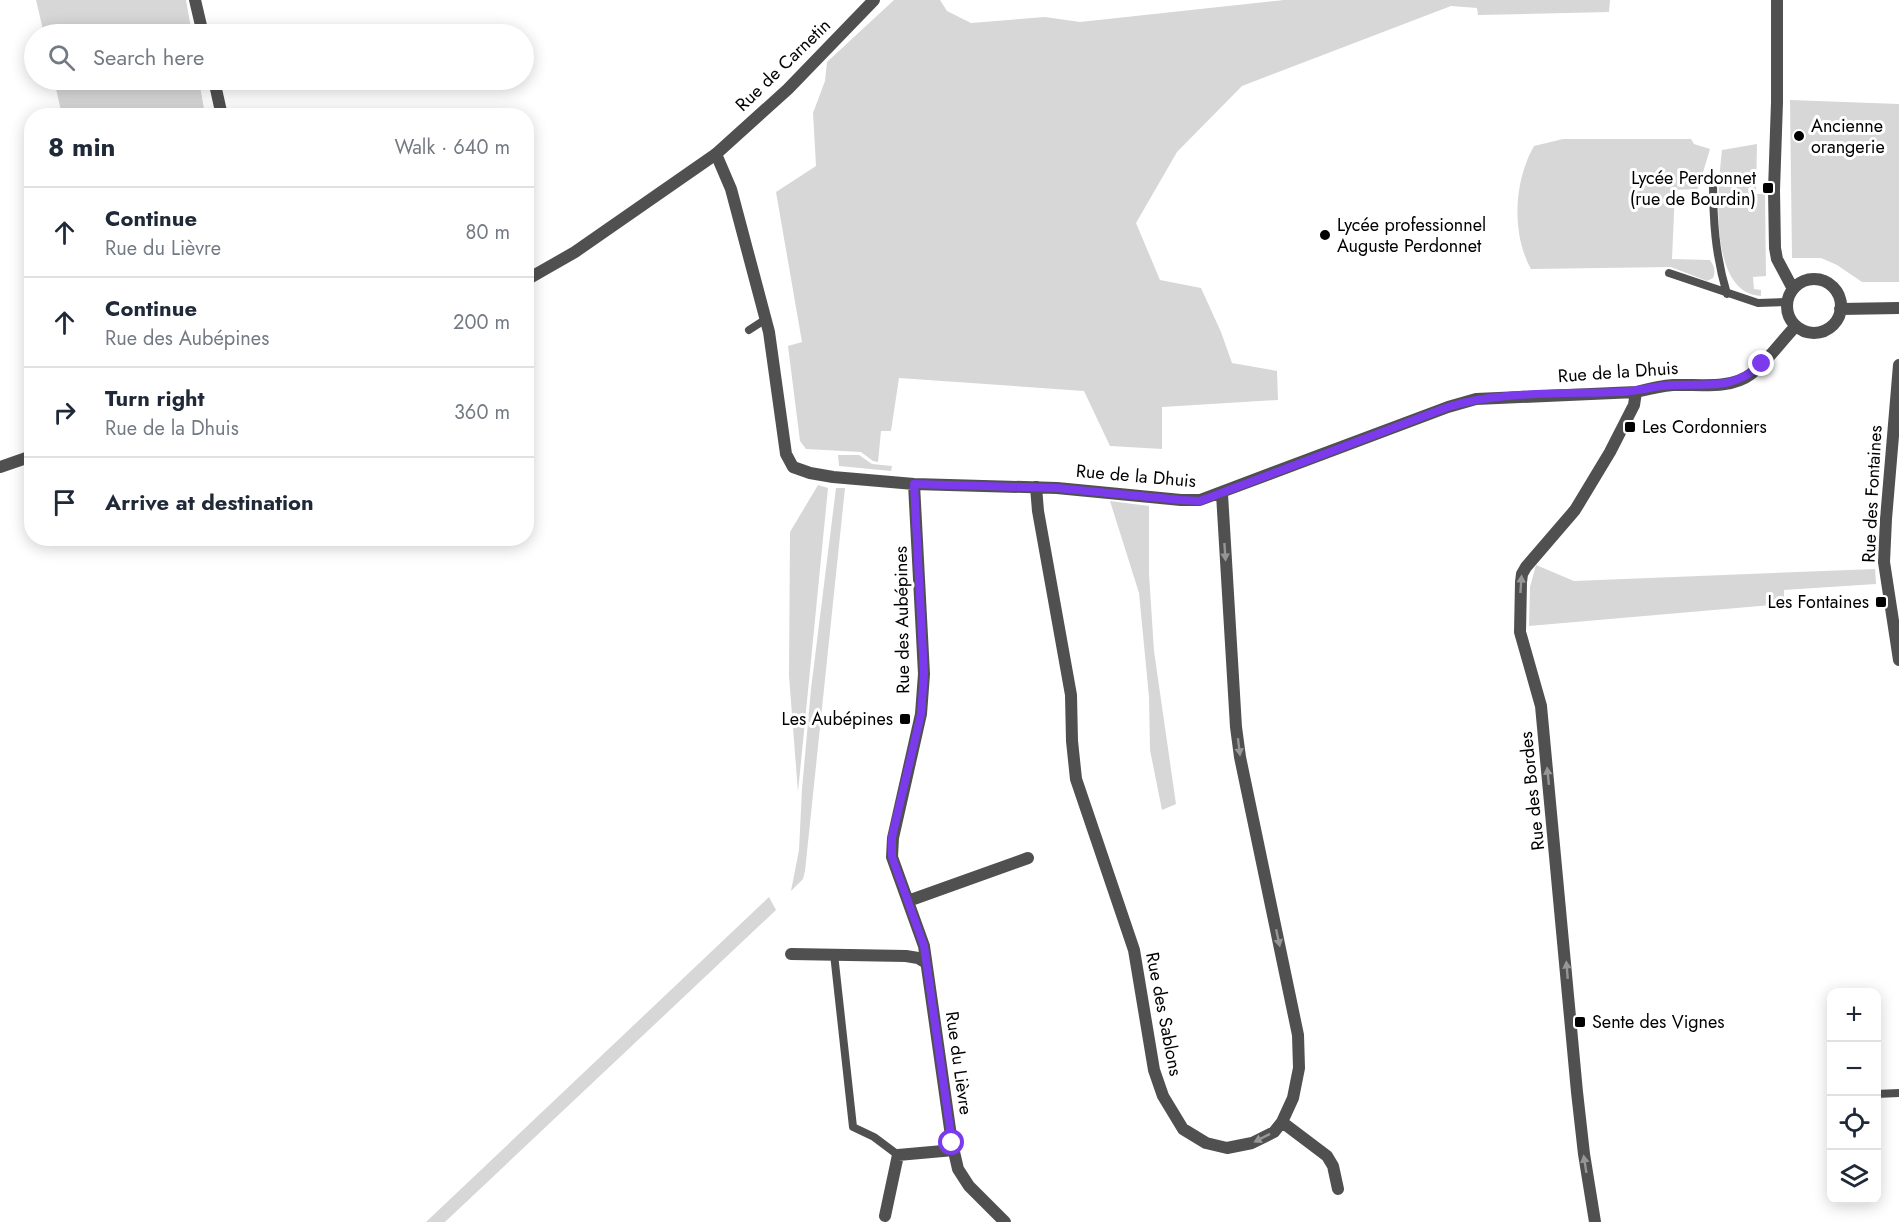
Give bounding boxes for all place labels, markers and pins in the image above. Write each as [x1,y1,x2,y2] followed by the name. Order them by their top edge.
[1811,113,1885,160] place label: Ancienne orangerie
[1792,129,1806,143] marker: Ancienne orangerie
[1630,165,1757,212] place label: Lycée Perdonnet (rue de Bourdin)
[1761,181,1775,195] marker: Lycée Perdonnet (rue de Bourdin)
[1337,212,1486,259] place label: Lycée professionnel Auguste Perdonnet
[1318,228,1332,242] marker: Lycée professionnel Auguste Perdonnet
[1642,414,1767,440] place label: Les Cordonniers
[1623,420,1637,434] marker: Les Cordonniers
[1768,589,1869,615] place label: Les Fontaines
[1874,595,1888,609] marker: Les Fontaines
[782,706,893,732] place label: Les Aubépines
[898,712,912,726] marker: Les Aubépines
[1592,1009,1725,1035] place label: Sente des Vignes
[1573,1015,1587,1029] marker: Sente des Vignes

